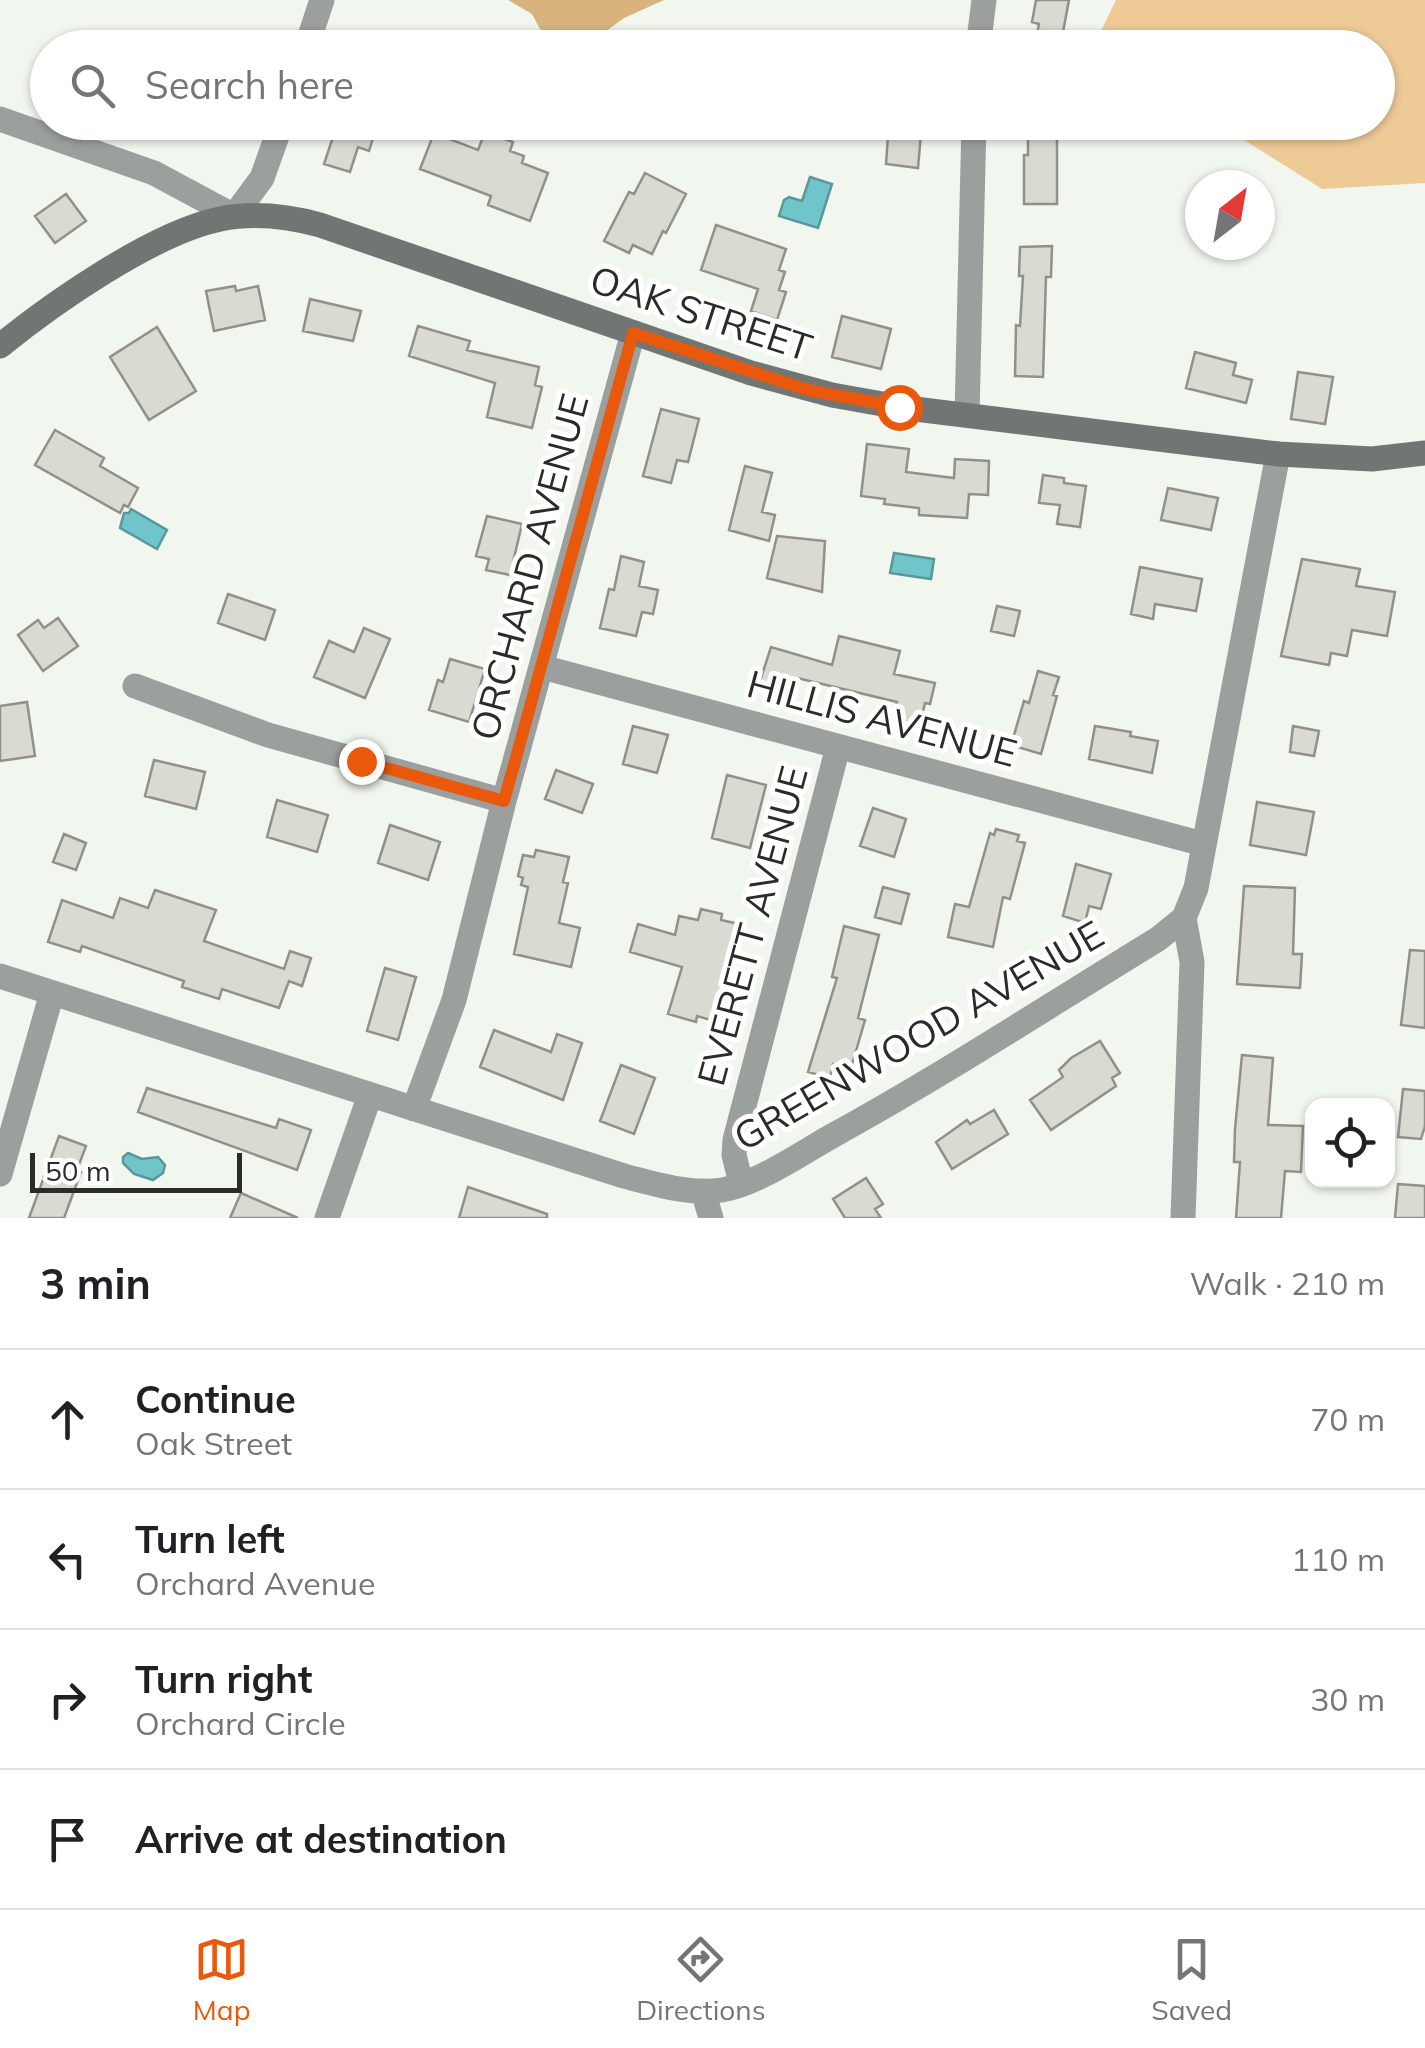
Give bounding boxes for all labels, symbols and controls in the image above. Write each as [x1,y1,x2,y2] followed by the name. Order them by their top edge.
[30,30,1395,140] search box
[65,58,120,113] icon: search
[145,61,354,109] text: Search here
[1185,170,1275,260] north arrow
[584,255,818,371] street label: OAK STREET
[877,385,923,431] route start
[460,388,598,745] street label: ORCHARD AVENUE
[742,659,1022,777] street label: HILLIS AVENUE
[339,739,385,785] route end
[686,761,818,1091] street label: EVERETT AVENUE
[725,910,1112,1161] street label: GREENWOOD AVENUE
[1305,1098,1395,1188] map controls
[1305,1098,1395,1188] button: locate
[30,1148,242,1192] scale bar
[45,1153,111,1188] text: 50 m
[40,1257,151,1310] text: 3 min
[1190,1263,1385,1303] text: Walk · 210 m
[135,1375,296,1423] text: Continue
[40,1392,95,1447] icon: ahead
[1310,1399,1385,1439] text: 70 m
[135,1423,292,1463] text: Oak Street
[135,1515,285,1563] text: Turn left
[40,1532,95,1587] icon: left
[1291,1539,1385,1579] text: 110 m
[135,1563,375,1603] text: Orchard Avenue
[135,1655,312,1703] text: Turn right
[40,1672,95,1727] icon: right
[1310,1679,1385,1719] text: 30 m
[135,1703,346,1743] text: Orchard Circle
[40,1812,95,1867] icon: arrive
[135,1815,507,1863] text: Arrive at destination
[193,1932,250,2027] tab: Map
[636,1932,766,2027] tab: Directions
[1151,1932,1232,2027] tab: Saved

